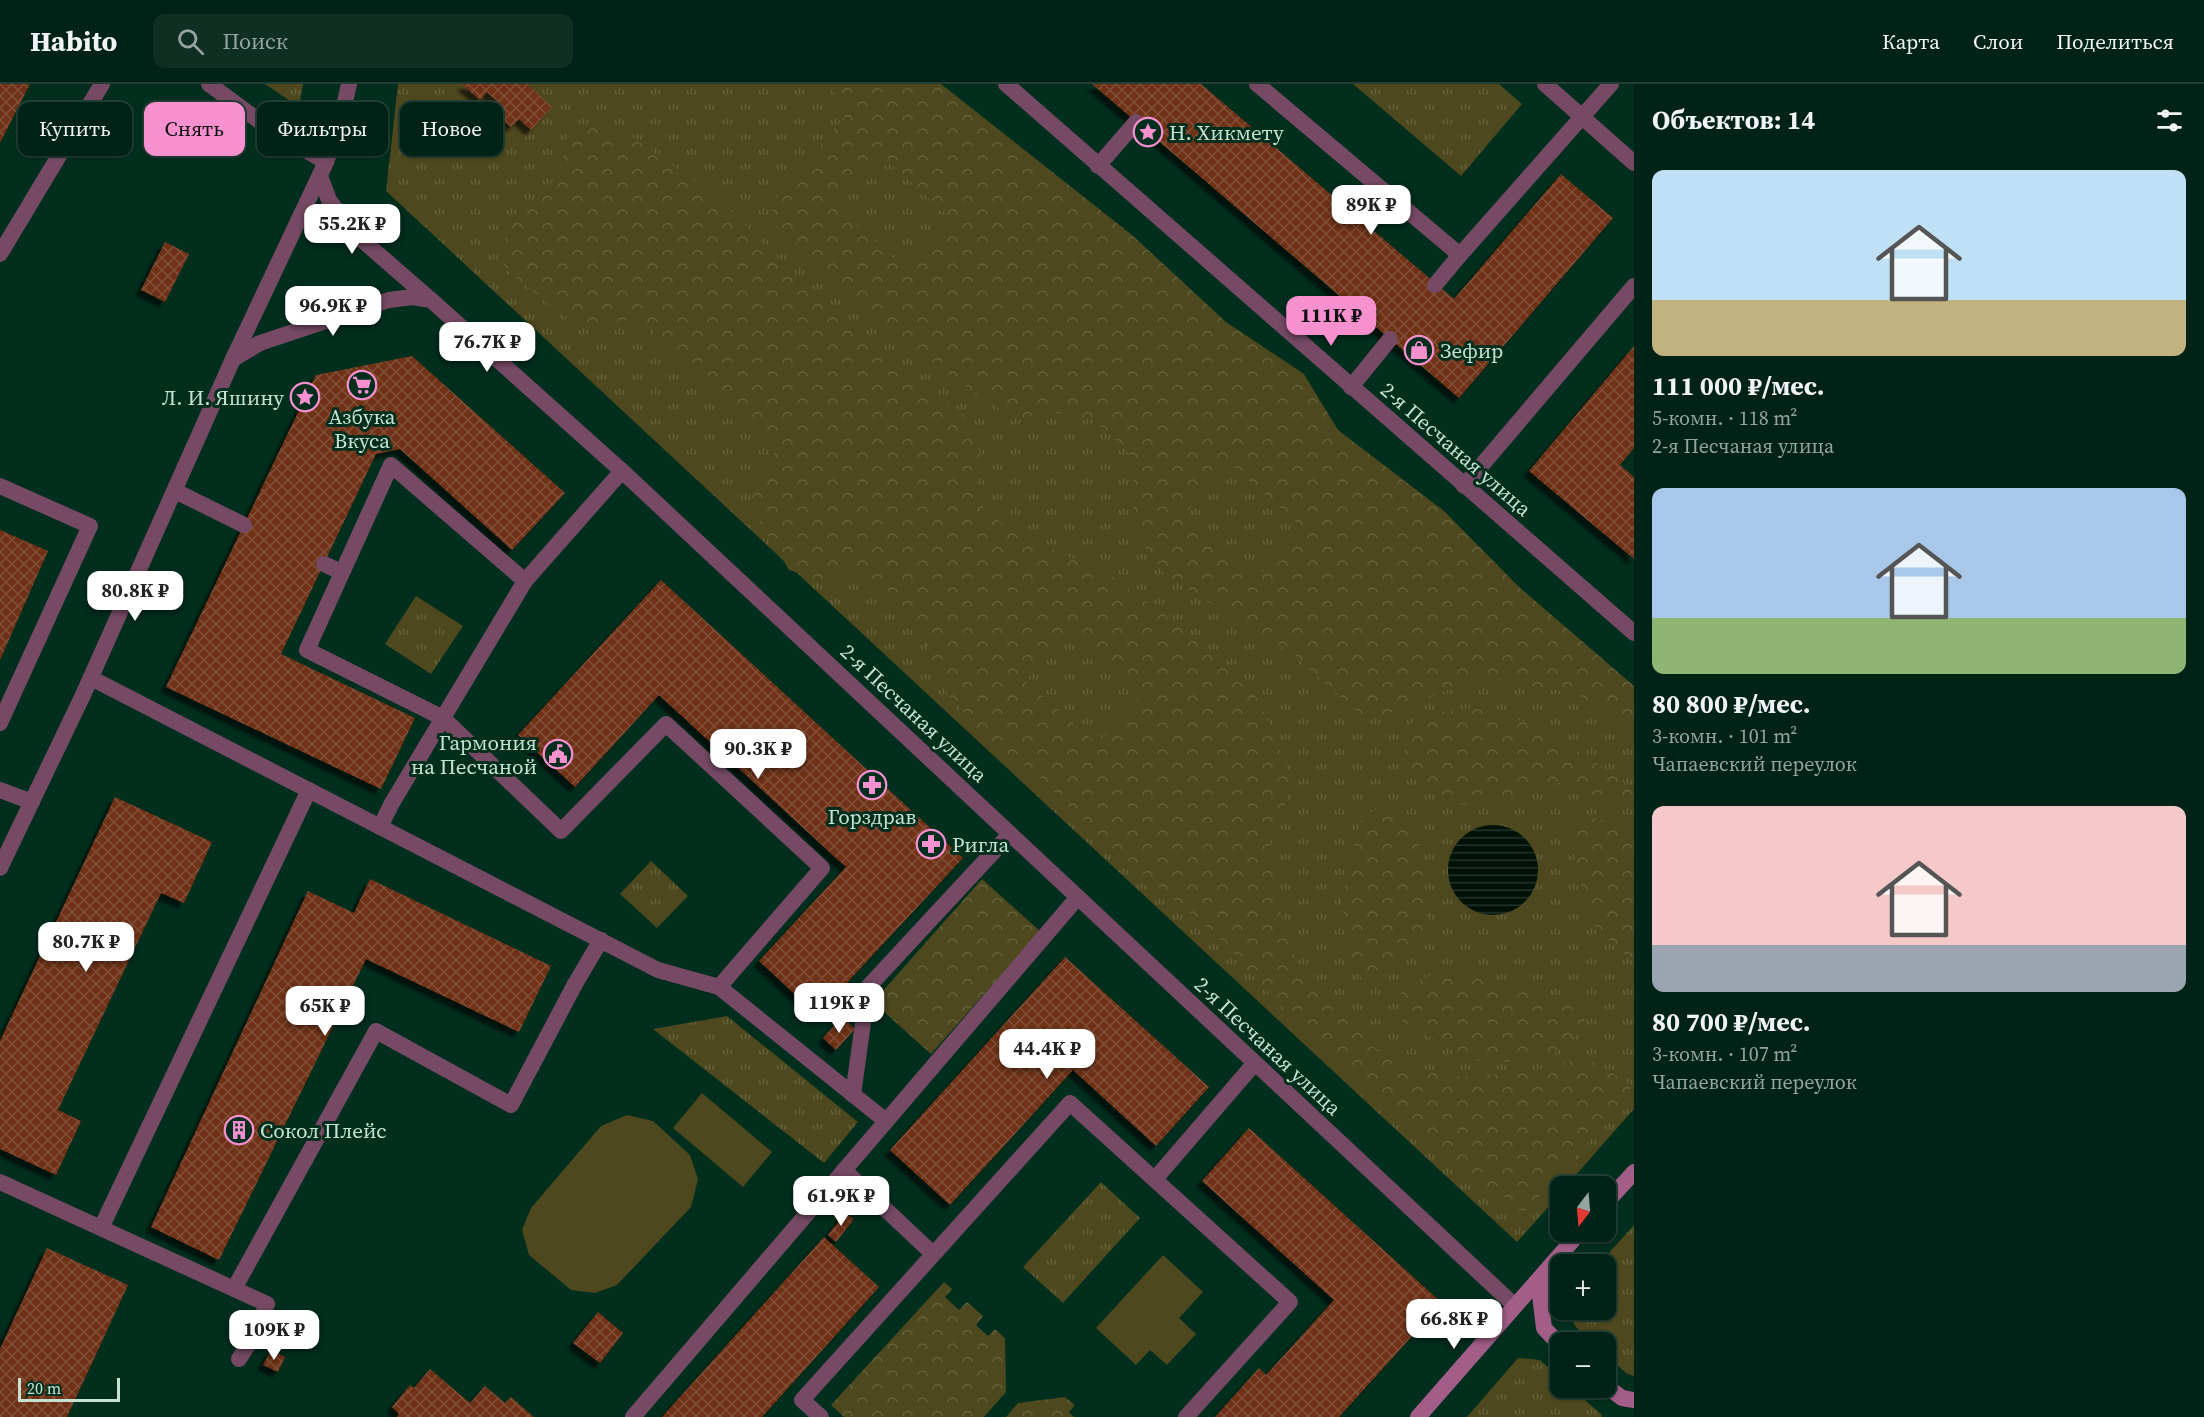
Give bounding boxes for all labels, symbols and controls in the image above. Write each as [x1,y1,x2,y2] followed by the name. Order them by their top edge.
[153,14,573,68] search box
[30,22,117,60] text: Habito
[174,25,207,58] icon: search
[222,26,288,56] text: Поиск
[1882,27,1940,56] text: Карта
[1973,27,2023,56] text: Слои
[2056,27,2174,56] text: Поделиться
[18,102,132,156] chip: Купить
[144,102,245,156] chip: Снять
[257,102,388,156] chip: Фильтры
[400,102,503,156] chip: Новое
[1652,102,1815,138] text: Объектов: 14
[2153,104,2186,137] icon: filters
[1132,116,1164,148] place icon: Н. Хикмету
[1169,118,1284,147] place label: Н. Хикмету
[1329,185,1413,236] pin: 89K ₽
[1346,190,1396,218] text: 89K ₽
[297,204,407,255] pin: 55.2K ₽
[318,209,386,237] text: 55.2K ₽
[1865,209,1973,317] icon: home
[278,286,388,337] pin: 96.9K ₽
[299,291,367,319] text: 96.9K ₽
[1282,296,1380,347] pin: 111K ₽
[1300,301,1362,329] text: 111K ₽
[432,322,542,373] pin: 76.7K ₽
[453,327,521,355] text: 76.7K ₽
[1403,334,1435,366] shop icon: Зефир
[1440,336,1503,365] place label: Зефир
[1652,368,1825,404] text: 111 000 ₽/мес.
[346,369,378,401] supermarket icon: Азбука Вкуса
[1374,375,1538,523] street label: 2-я Песчаная улица
[289,381,321,413] place icon: Л. И. Яшину
[162,383,284,412] place label: Л. И. Яшину
[328,402,396,455] place label: Азбука Вкуса
[1652,404,1797,432] text: 5-комн. · 118 m²
[1652,432,1834,460] text: 2-я Песчаная улица
[1865,527,1973,635] icon: home
[80,571,190,622] pin: 80.8K ₽
[101,576,169,604] text: 80.8K ₽
[834,637,994,789] street label: 2-я Песчаная улица
[1652,686,1811,722] text: 80 800 ₽/мес.
[1652,722,1797,750] text: 3-комн. · 101 m²
[411,728,537,781] place label: Гармония на Песчаной
[703,729,813,780] pin: 90.3K ₽
[724,734,792,762] text: 90.3K ₽
[542,738,574,770] public building icon: Гармония на Песчаной
[1652,750,1857,778] text: Чапаевский переулок
[856,769,888,801] pharmacy icon: Горздрав
[828,802,916,831] place label: Горздрав
[915,828,947,860] pharmacy icon: Ригла
[952,830,1010,859] place label: Ригла
[1865,845,1973,953] icon: home
[31,922,141,973] pin: 80.7K ₽
[52,927,120,955] text: 80.7K ₽
[1188,970,1348,1122] street label: 2-я Песчаная улица
[790,983,888,1034] pin: 119K ₽
[283,986,367,1037] pin: 65K ₽
[808,988,870,1016] text: 119K ₽
[300,991,350,1019] text: 65K ₽
[1652,1004,1811,1040] text: 80 700 ₽/мес.
[992,1029,1102,1080] pin: 44.4K ₽
[1013,1034,1081,1062] text: 44.4K ₽
[1652,1040,1797,1068] text: 3-комн. · 107 m²
[1652,1068,1857,1096] text: Чапаевский переулок
[223,1114,255,1146] building icon: Сокол Плейс
[260,1116,387,1145] place label: Сокол Плейс
[786,1176,896,1227] pin: 61.9K ₽
[1550,1176,1616,1242] north arrow
[1550,1176,1616,1398] map controls
[807,1181,875,1209] text: 61.9K ₽
[1550,1254,1616,1320] button: +
[1399,1299,1509,1350] pin: 66.8K ₽
[1420,1304,1488,1332] text: 66.8K ₽
[225,1310,323,1361] pin: 109K ₽
[243,1315,305,1343] text: 109K ₽
[1550,1332,1616,1398] button: −
[18,1375,120,1402] scale bar
[27,1377,61,1399] text: 20 m

